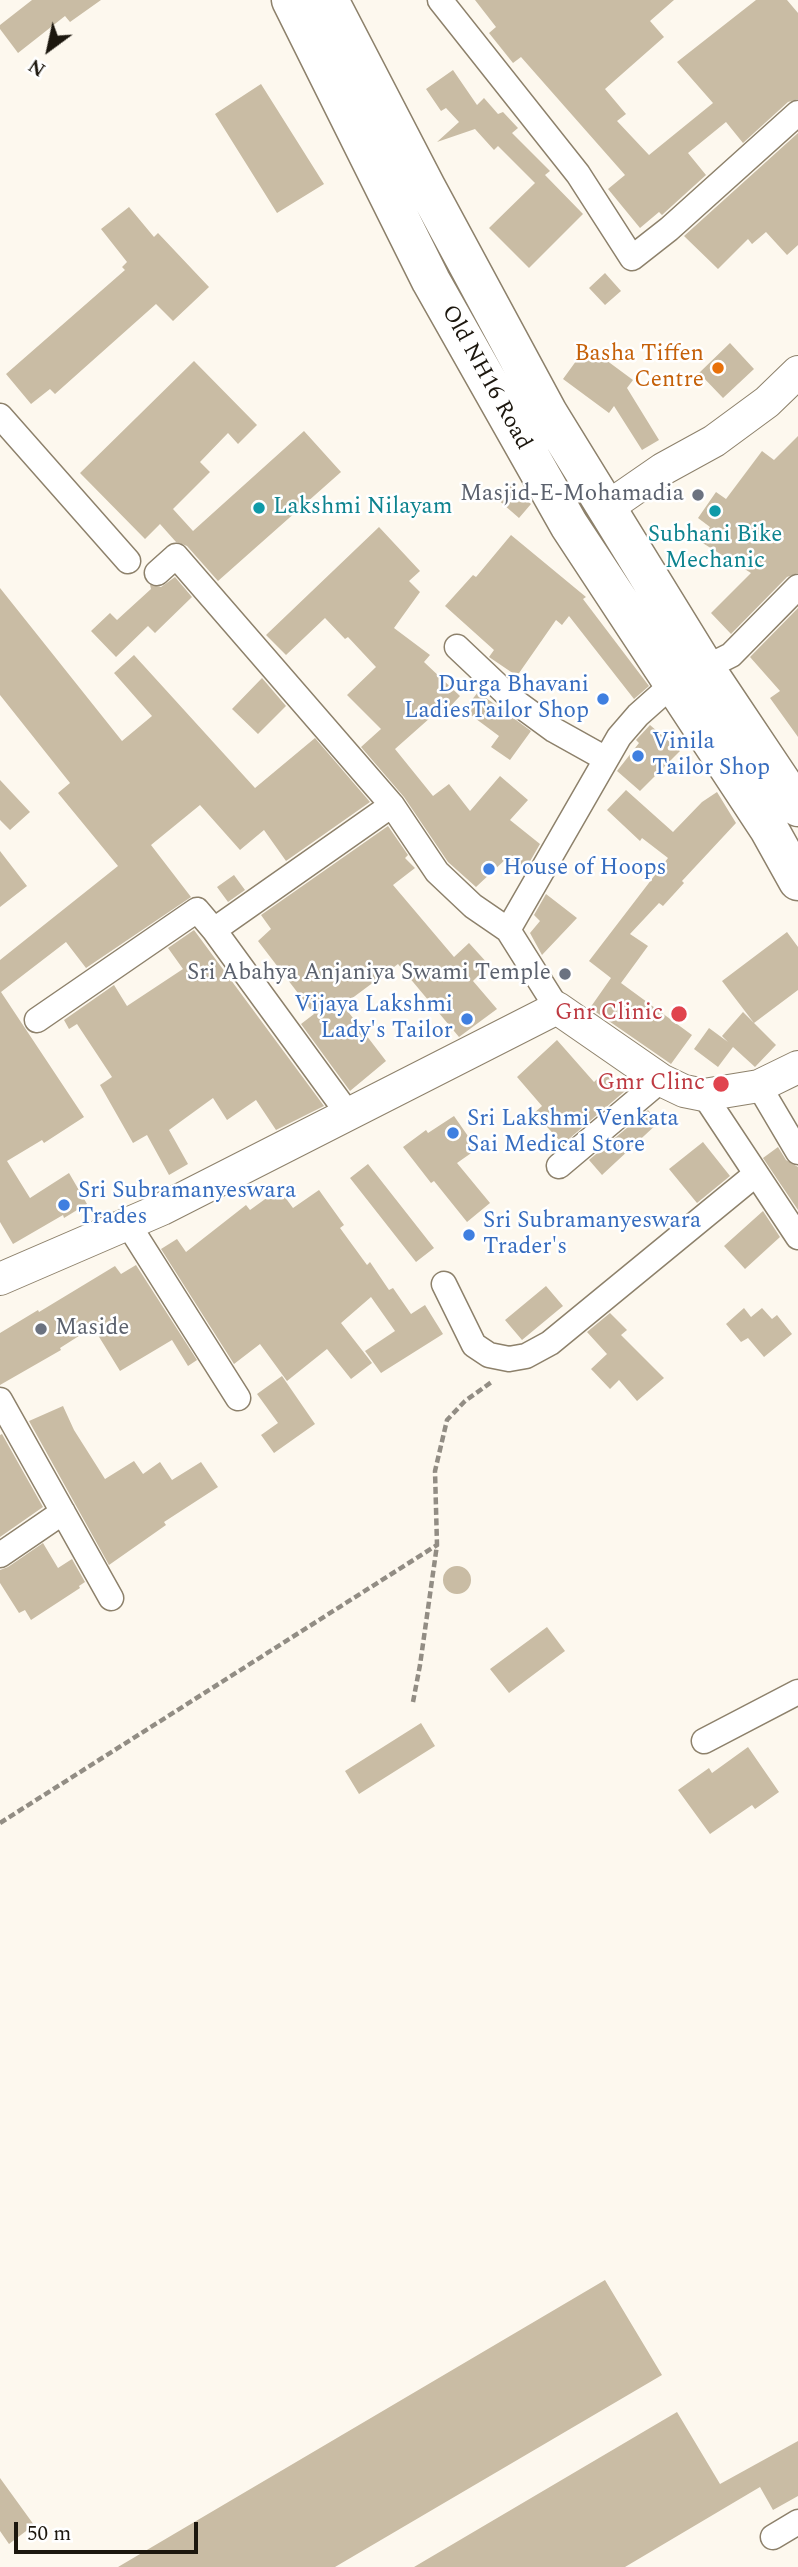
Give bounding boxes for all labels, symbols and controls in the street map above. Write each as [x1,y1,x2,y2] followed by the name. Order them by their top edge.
[14,14,84,84] north arrow
[23,51,52,83] text: N
[434,301,536,455] street label: Old NH16 Road
[574,341,704,395] place label: Basha Tiffen Centre
[710,360,726,376] marker: Basha Tiffen Centre
[460,481,684,509] place label: Masjid-E-Mohamadia
[690,487,706,503] marker: Masjid-E-Mohamadia
[273,494,453,522] place label: Lakshmi Nilayam
[251,500,267,516] marker: Lakshmi Nilayam
[707,503,723,519] marker: Subhani Bike Mechanic
[648,522,782,576] place label: Subhani Bike Mechanic
[404,672,589,726] place label: Durga Bhavani LadiesTailor Shop
[595,691,611,707] marker: Durga Bhavani LadiesTailor Shop
[652,729,770,783] place label: Vinila Tailor Shop
[630,748,646,764] marker: Vinila Tailor Shop
[503,855,666,883] place label: House of Hoops
[481,861,497,877] marker: House of Hoops
[187,960,551,988] place label: Sri Abahya Anjaniya Swami Temple
[557,966,573,982] marker: Sri Abahya Anjaniya Swami Temple
[294,992,453,1046] place label: Vijaya Lakshmi Lady's Tailor
[555,1000,663,1028] place label: Gnr Clinic
[669,1004,689,1024] marker: Gnr Clinic
[459,1011,475,1027] marker: Vijaya Lakshmi Lady's Tailor
[598,1070,705,1098] place label: Gmr Clinc
[711,1074,731,1094] marker: Gmr Clinc
[467,1106,679,1160] place label: Sri Lakshmi Venkata Sai Medical Store
[445,1125,461,1141] marker: Sri Lakshmi Venkata Sai Medical Store
[78,1178,296,1232] place label: Sri Subramanyeswara Trades
[56,1197,72,1213] marker: Sri Subramanyeswara Trades
[483,1208,701,1262] place label: Sri Subramanyeswara Trader's
[461,1227,477,1243] marker: Sri Subramanyeswara Trader's
[55,1315,129,1343] place label: Maside
[33,1321,49,1337] marker: Maside
[18,2508,201,2552] scale bar
[27,2518,71,2550] text: 50 m

